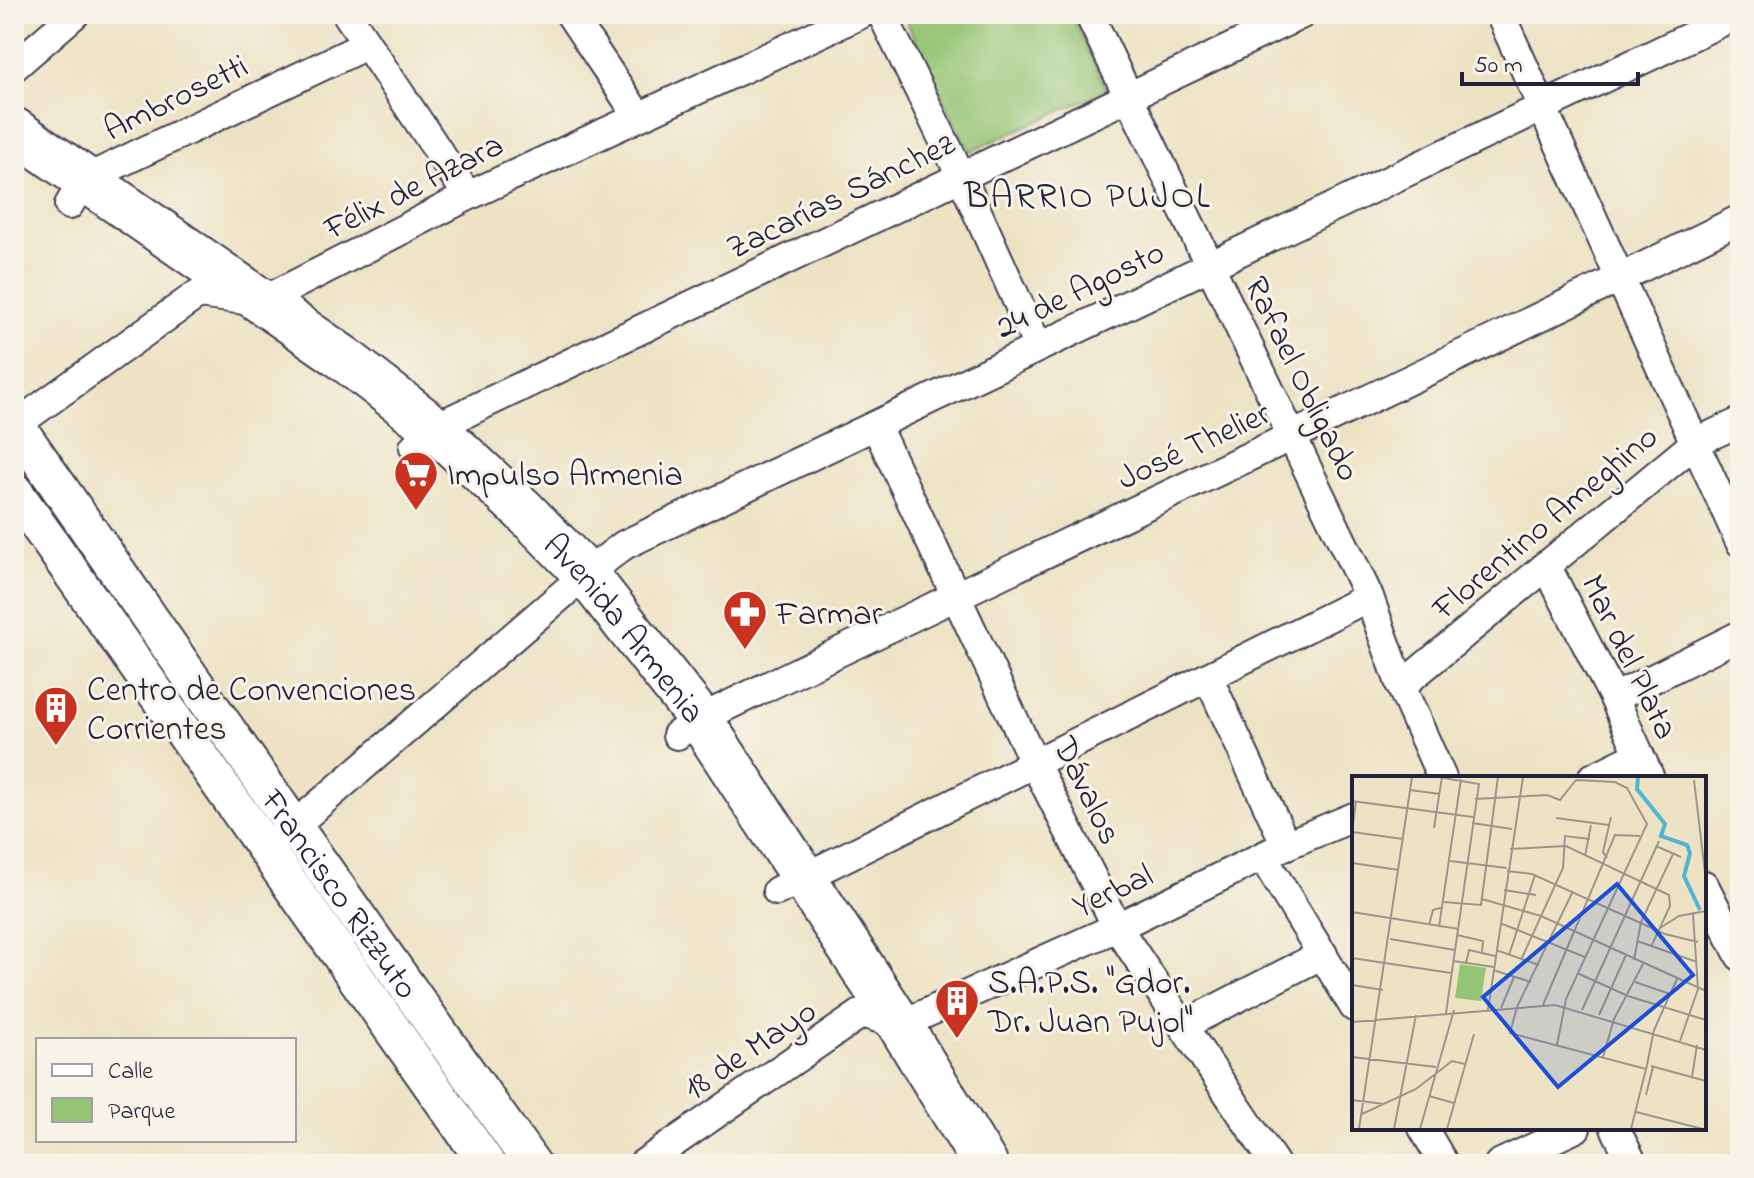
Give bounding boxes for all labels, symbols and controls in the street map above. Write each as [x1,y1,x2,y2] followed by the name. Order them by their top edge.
[1462,36,1638,86] scale bar
[96,43,257,156] street label: Ambrosetti
[1474,49,1523,84] text: 50 m
[719,120,965,275] street label: Zacarías Sánchez
[316,122,513,256] street label: Félix de Azara
[963,172,1212,225] district label: BARRIO PUJOL
[988,229,1174,354] street label: 24 de Agosto
[1229,269,1372,491] street label: Rafael Obligado
[1110,390,1280,505] street label: José Thelier
[1422,414,1671,634] street label: Florentino Ameghino
[392,449,440,512] supermarket icon: Impulso Armenia
[447,452,683,502] place label: Impulso Armenia
[530,523,716,736] street label: Avenida Armenia
[1566,567,1689,749] street label: Mar del Plata
[721,588,769,651] pharmacy icon: Farmar
[775,591,883,641] place label: Farmar
[87,667,416,756] place label: Centro de Convenciones Corrientes
[32,684,80,747] building icon: Centro de Convenciones Corrientes
[1037,729,1133,854] street label: Dávalos
[1352,776,1706,1130] inset map
[246,779,429,1011] street label: Francisco Rizzuto
[1065,852,1162,933] street label: Yerbal
[987,960,1193,1049] place label: S.A.P.S. "Gdor. Dr. Juan Pujol"
[933,977,981,1040] building icon: S.A.P.S. "Gdor. Dr. Juan Pujol"
[674,988,828,1114] street label: 18 de Mayo
[36,1038,296,1142] legend
[108,1055,153,1090] text: Calle
[108,1095,175,1130] text: Parque

